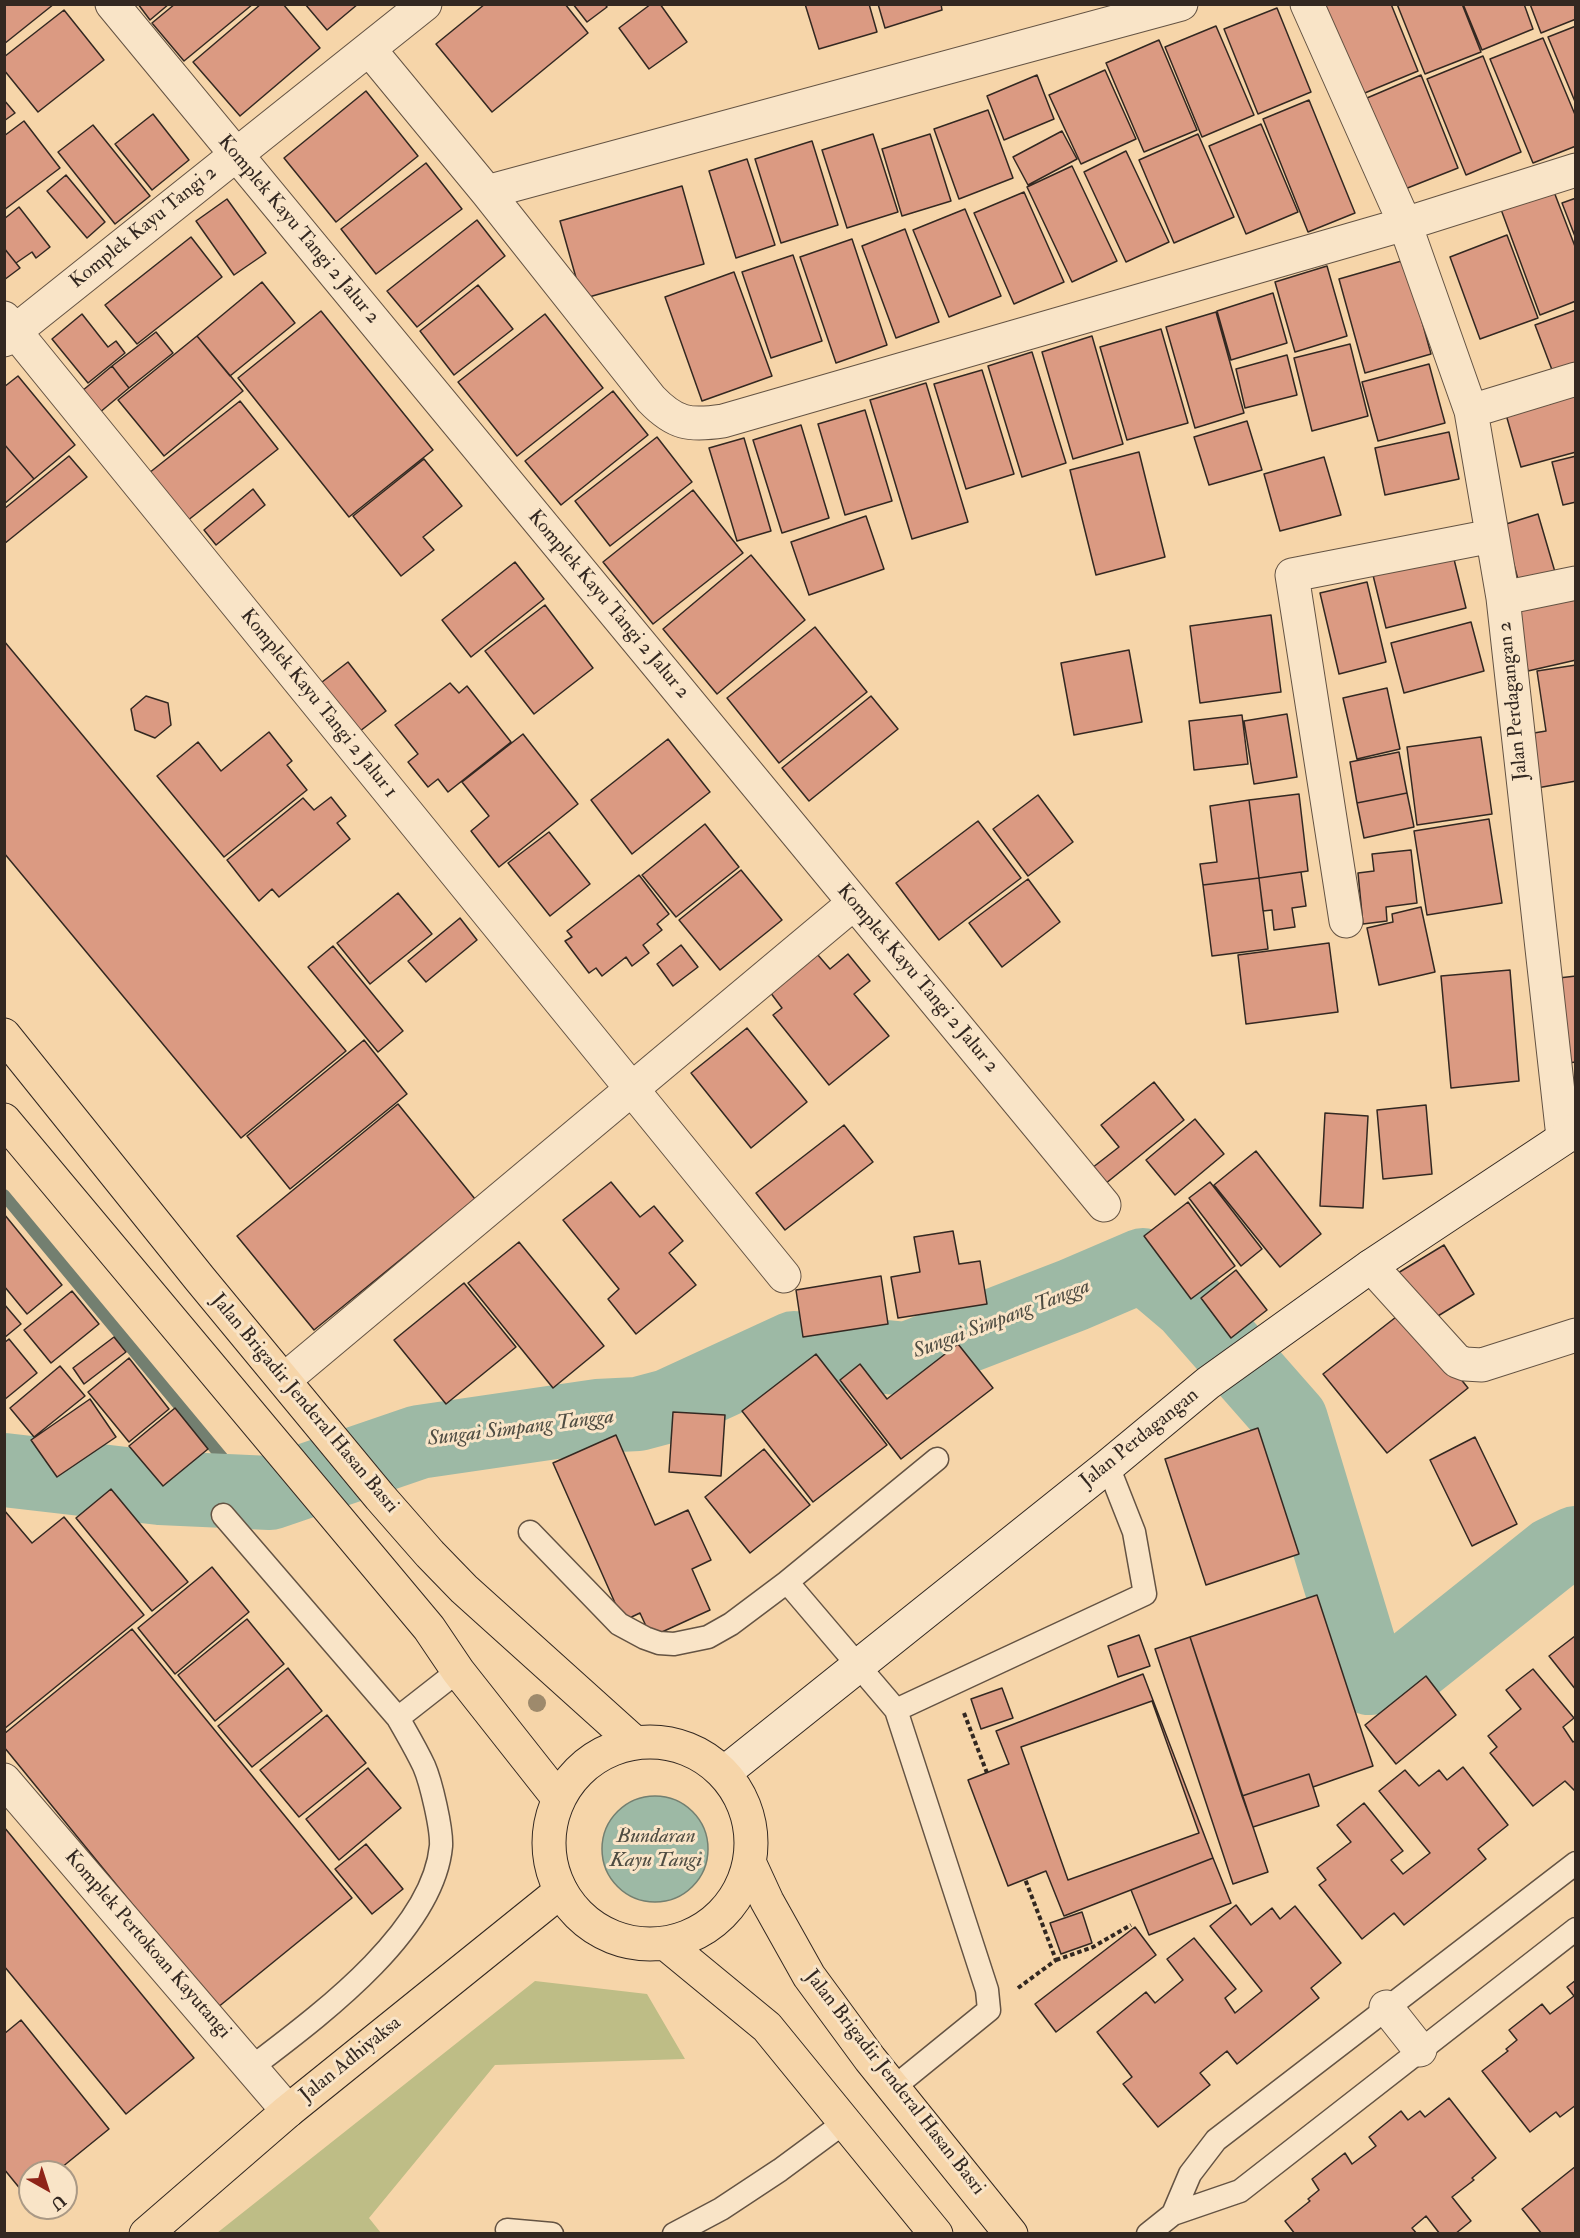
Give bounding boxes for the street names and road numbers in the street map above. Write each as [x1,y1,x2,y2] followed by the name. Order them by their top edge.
[212,131,384,329] street label: Komplek Kayu Tangi 2 Jalur 2
[66,161,222,295] street label: Komplek Kayu Tangi 2
[522,506,694,704] street label: Komplek Kayu Tangi 2 Jalur 2
[234,605,402,803] street label: Komplek Kayu Tangi 2 Jalur 1
[1494,620,1534,782] street label: Jalan Perdagangan 2
[831,880,1003,1078] street label: Komplek Kayu Tangi 2 Jalur 2
[205,1289,403,1519] street label: Jalan Brigadir Jenderal Hasan Basri
[1076,1384,1204,1494] street label: Jalan Perdagangan
[59,1846,235,2044] street label: Komplek Pertokoan Kayutangi
[799,1966,989,2200] street label: Jalan Brigadir Jenderal Hasan Basri
[295,2012,407,2108] street label: Jalan Adhiyaksa

